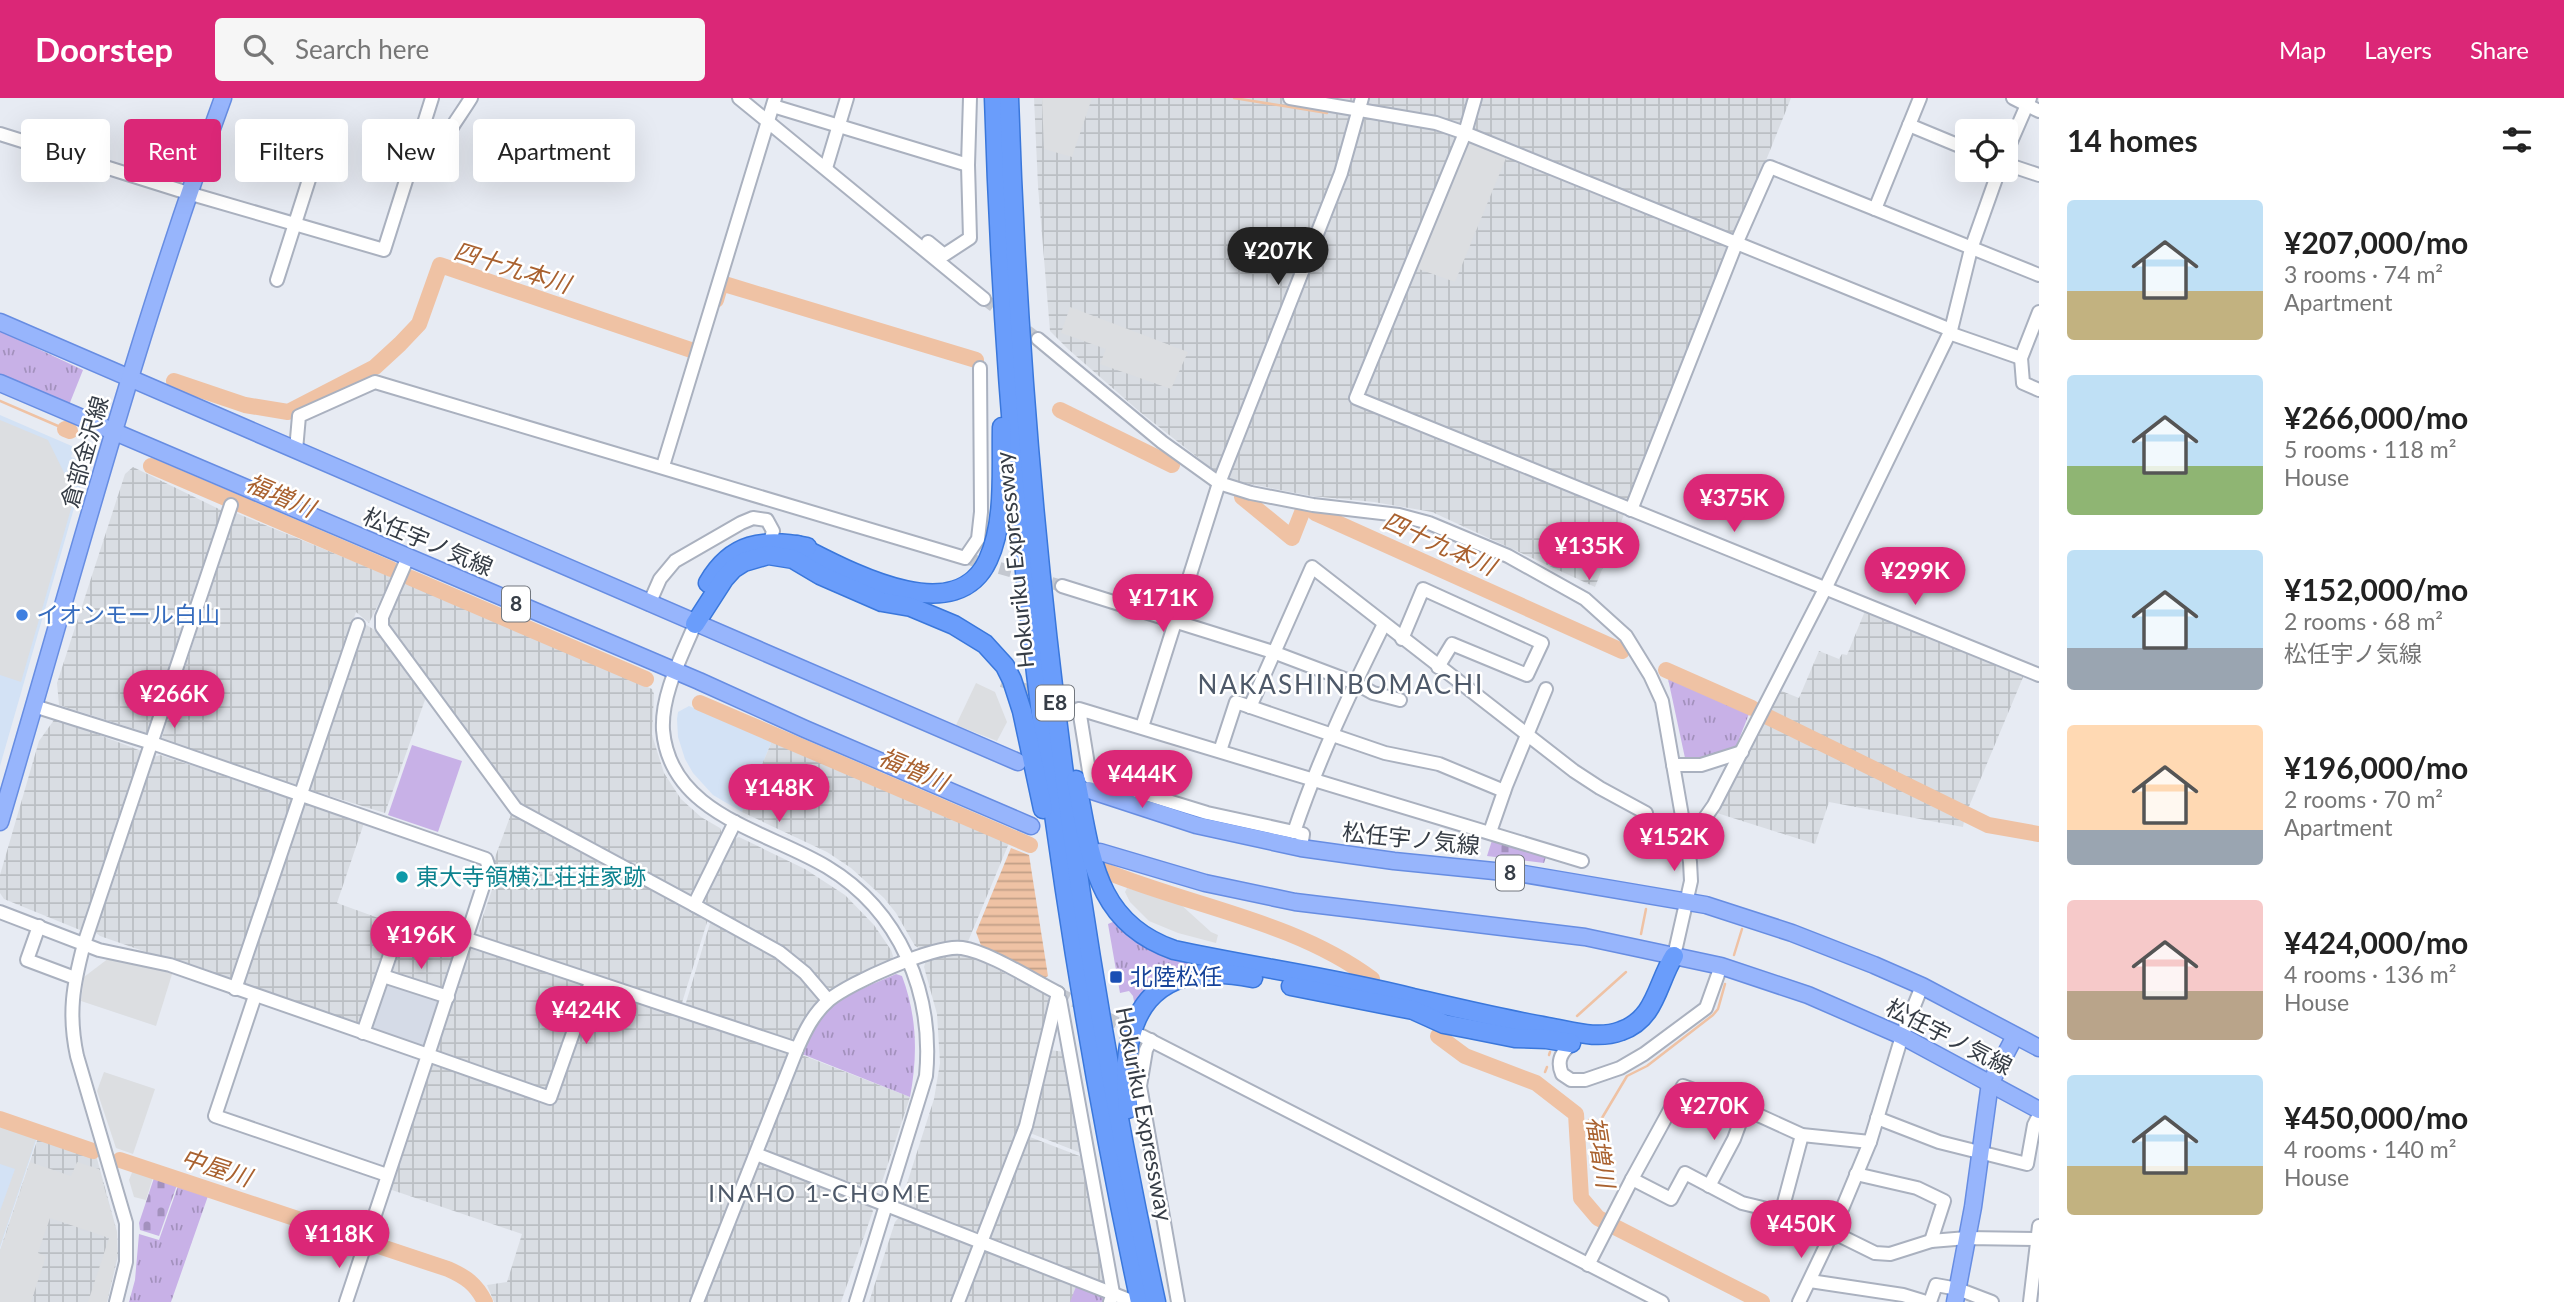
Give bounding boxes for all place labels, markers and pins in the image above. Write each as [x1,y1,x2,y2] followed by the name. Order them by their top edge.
[1229,228,1327,287] pin: ¥207K
[1685,474,1783,534] pin: ¥375K
[1540,522,1638,582] pin: ¥135K
[1866,547,1964,607] pin: ¥299K
[1114,574,1212,634] pin: ¥171K
[36,600,220,628] place label: イオンモール白山
[14,607,30,623] marker: イオンモール白山
[125,670,223,730] pin: ¥266K
[1093,750,1191,810] pin: ¥444K
[730,764,828,824] pin: ¥148K
[1625,814,1723,873] pin: ¥152K
[416,862,646,890] place label: 東大寺領横江荘荘家跡
[394,869,410,885] marker: 東大寺領横江荘荘家跡
[372,912,470,971] pin: ¥196K
[1130,962,1222,990] place label: 北陸松任
[1108,969,1124,985] marker: 北陸松任
[537,986,635,1046] pin: ¥424K
[1665,1082,1763,1142] pin: ¥270K
[1752,1200,1850,1260] pin: ¥450K
[290,1210,388,1270] pin: ¥118K

